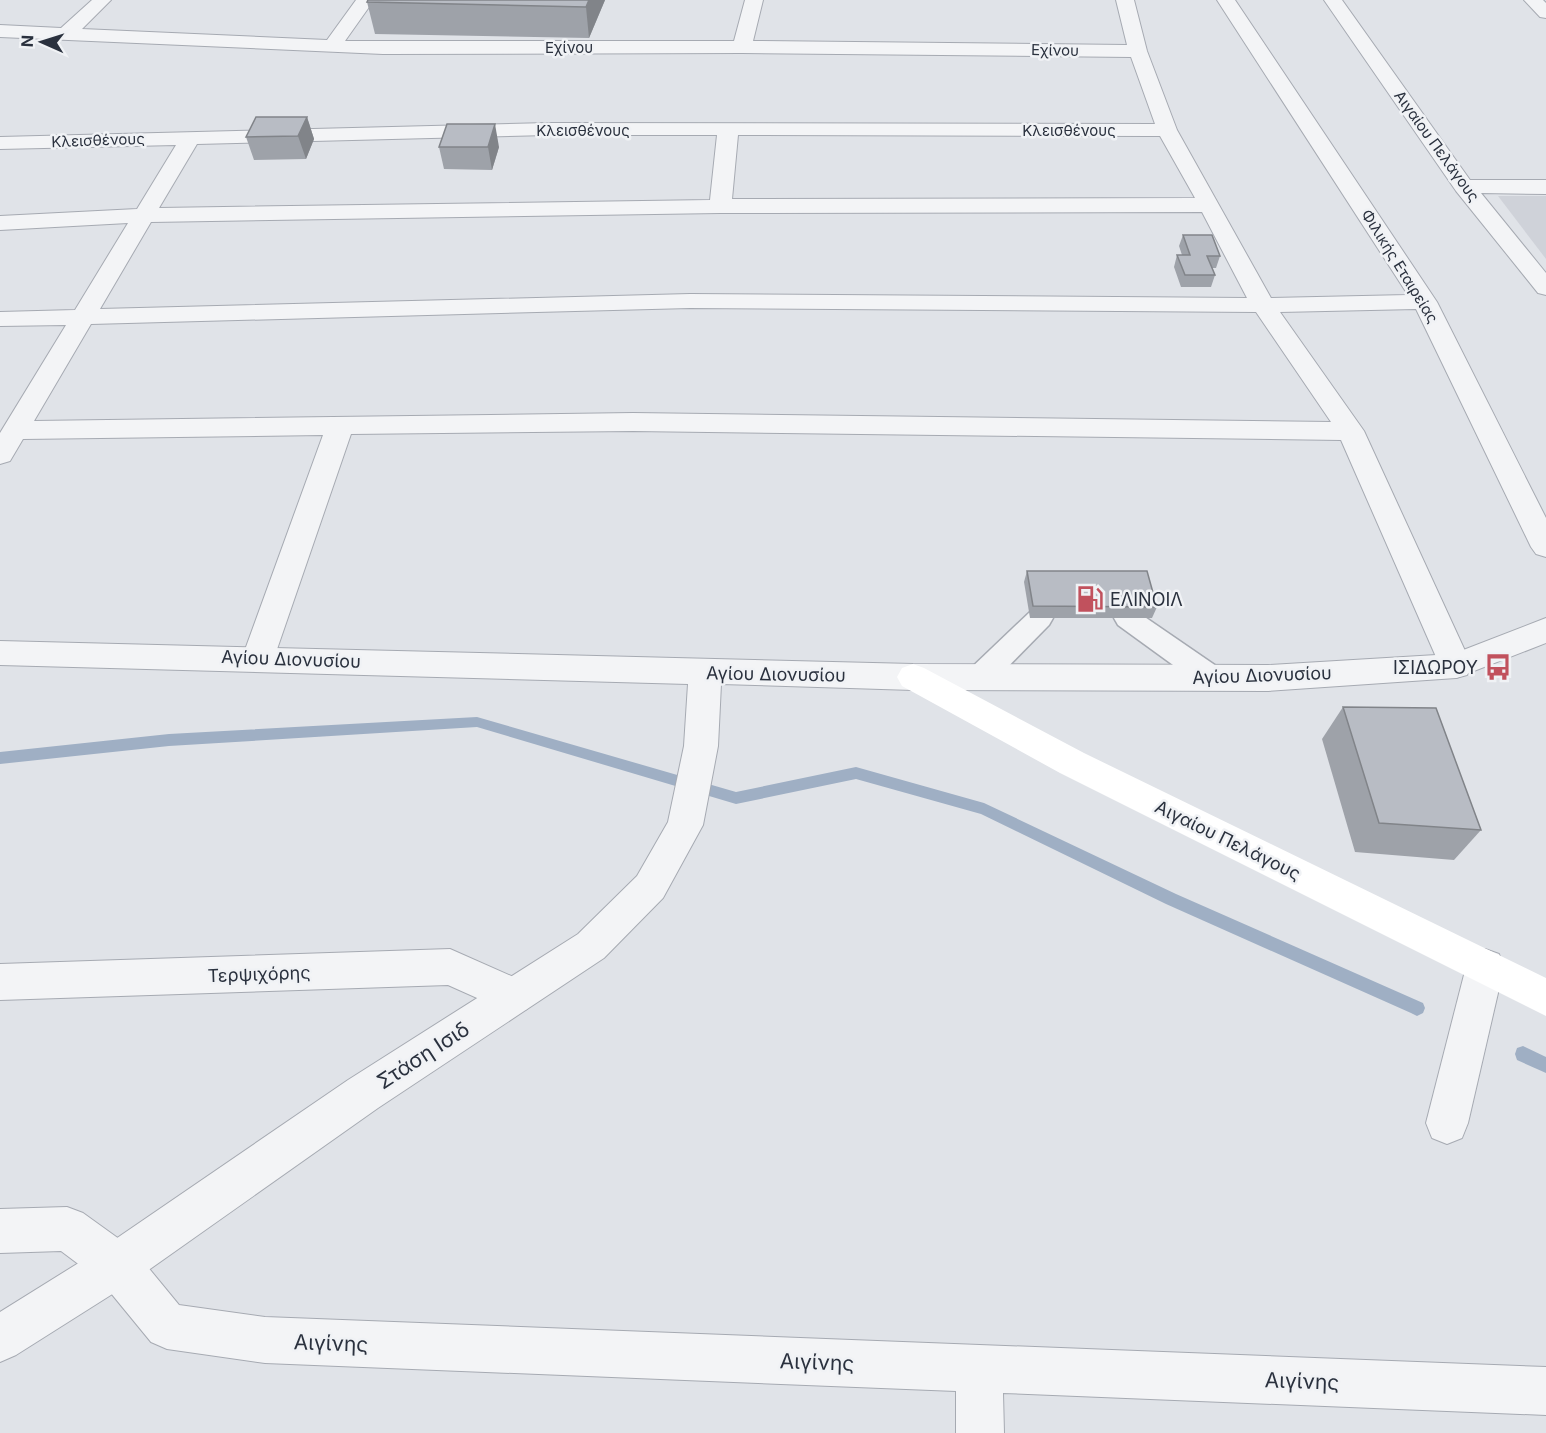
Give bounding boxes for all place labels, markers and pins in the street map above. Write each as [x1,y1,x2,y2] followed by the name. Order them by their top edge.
[1075,584,1105,614] fuel station icon: ΕΛΙΝΟΙΛ
[1110,589,1183,610] place label: ΕΛΙΝΟΙΛ
[1483,652,1513,682] bus stop icon: ΙΣΙΔΩΡΟΥ
[1393,657,1478,678] place label: ΙΣΙΔΩΡΟΥ

